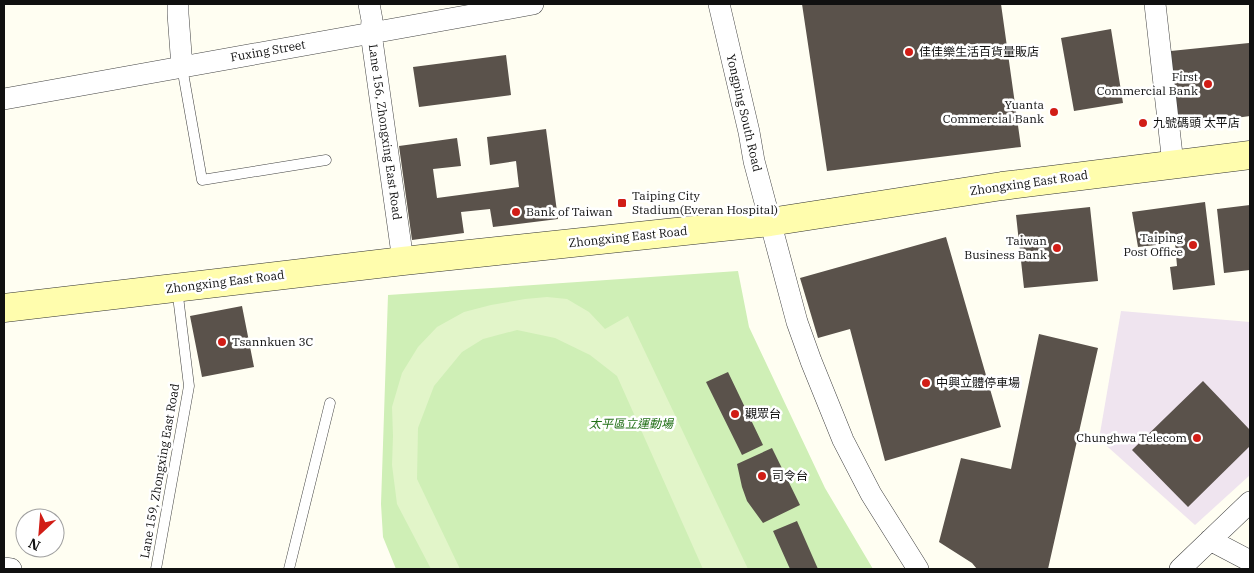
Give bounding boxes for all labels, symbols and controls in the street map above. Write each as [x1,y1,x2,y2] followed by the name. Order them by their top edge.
[229,37,307,64] street label: Fuxing Street
[366,43,405,221] street label: Lane 156, Zhongxing East Road
[919,44,1039,59] place label: 佳佳樂生活百貨量販店
[903,46,915,58] marker: 佳佳樂生活百貨量販店
[724,53,765,173] street label: Yongping South Road
[1097,69,1198,98] place label: First Commercial Bank
[1202,78,1214,90] marker: First Commercial Bank
[943,97,1044,126] place label: Yuanta Commercial Bank
[1048,106,1060,118] marker: Yuanta Commercial Bank
[1153,115,1240,130] place label: 九號碼頭 太平店
[1137,117,1149,129] marker: 九號碼頭 太平店
[969,167,1089,198] street label: Zhongxing East Road
[632,188,778,217] place label: Taiping City Stadium(Everan Hospital)
[616,197,628,209] marker: Taiping City Stadium(Everan Hospital)
[526,204,613,219] place label: Bank of Taiwan
[510,206,522,218] marker: Bank of Taiwan
[568,223,688,250] street label: Zhongxing East Road
[1123,230,1183,259] place label: Taiping Post Office
[964,233,1047,262] place label: Taiwan Business Bank
[1187,239,1199,251] marker: Taiping Post Office
[1051,242,1063,254] marker: Taiwan Business Bank
[165,267,285,296] street label: Zhongxing East Road
[232,334,314,349] place label: Tsannkuen 3C
[216,336,228,348] marker: Tsannkuen 3C
[936,375,1020,390] place label: 中興立體停車場
[920,377,932,389] marker: 中興立體停車場
[137,382,182,560] street label: Lane 159, Zhongxing East Road
[745,406,781,421] place label: 觀眾台
[729,408,741,420] marker: 觀眾台
[589,416,675,431] park label: 太平區立運動場
[1076,430,1188,445] place label: Chunghwa Telecom
[1191,432,1203,444] marker: Chunghwa Telecom
[772,468,808,483] place label: 司令台
[756,470,768,482] marker: 司令台
[15,508,65,558] north arrow
[25,534,43,555] text: N

